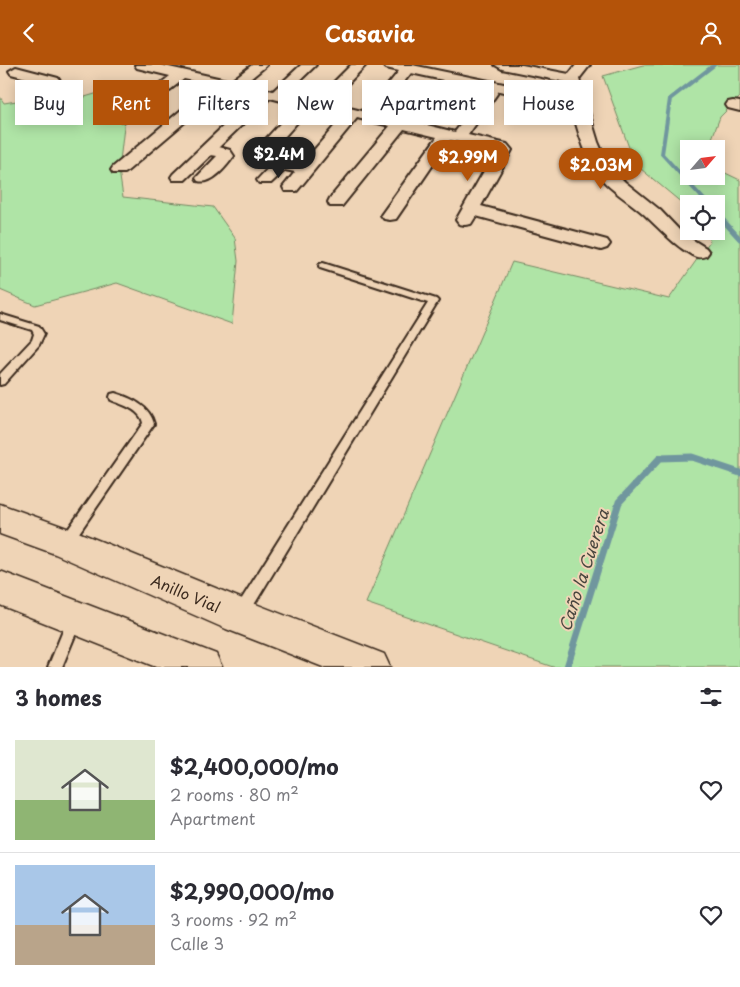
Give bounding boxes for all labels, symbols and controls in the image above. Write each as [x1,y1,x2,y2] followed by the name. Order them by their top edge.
[325,16,415,49] text: Casavia
[15,19,43,47] icon: back
[697,19,725,47] icon: person
[15,80,83,125] chip: Buy
[93,80,169,125] chip: Rent
[179,80,268,125] chip: Filters
[278,80,352,125] chip: New
[362,80,494,125] chip: Apartment
[504,80,593,125] chip: House
[244,137,314,179] pin: $2.4M
[427,139,509,182] pin: $2.99M
[680,140,725,185] north arrow
[680,140,725,240] map controls
[254,141,304,165] text: $2.4M
[438,144,498,168] text: $2.99M
[560,147,642,190] pin: $2.03M
[570,152,632,176] text: $2.03M
[680,195,725,240] button: locate
[552,505,614,634] water label: Caño la Cuerera
[148,568,224,618] street label: Anillo Vial
[15,681,102,713] text: 3 homes
[697,683,725,711] icon: filters
[170,750,339,782] text: $2,400,000/mo
[55,760,115,820] icon: home
[697,776,725,804] icon: heart
[170,782,299,806] text: 2 rooms · 80 m²
[170,806,255,830] text: Apartment
[170,875,334,907] text: $2,990,000/mo
[55,885,115,945] icon: home
[697,901,725,929] icon: heart
[170,907,297,931] text: 3 rooms · 92 m²
[170,931,224,955] text: Calle 3

